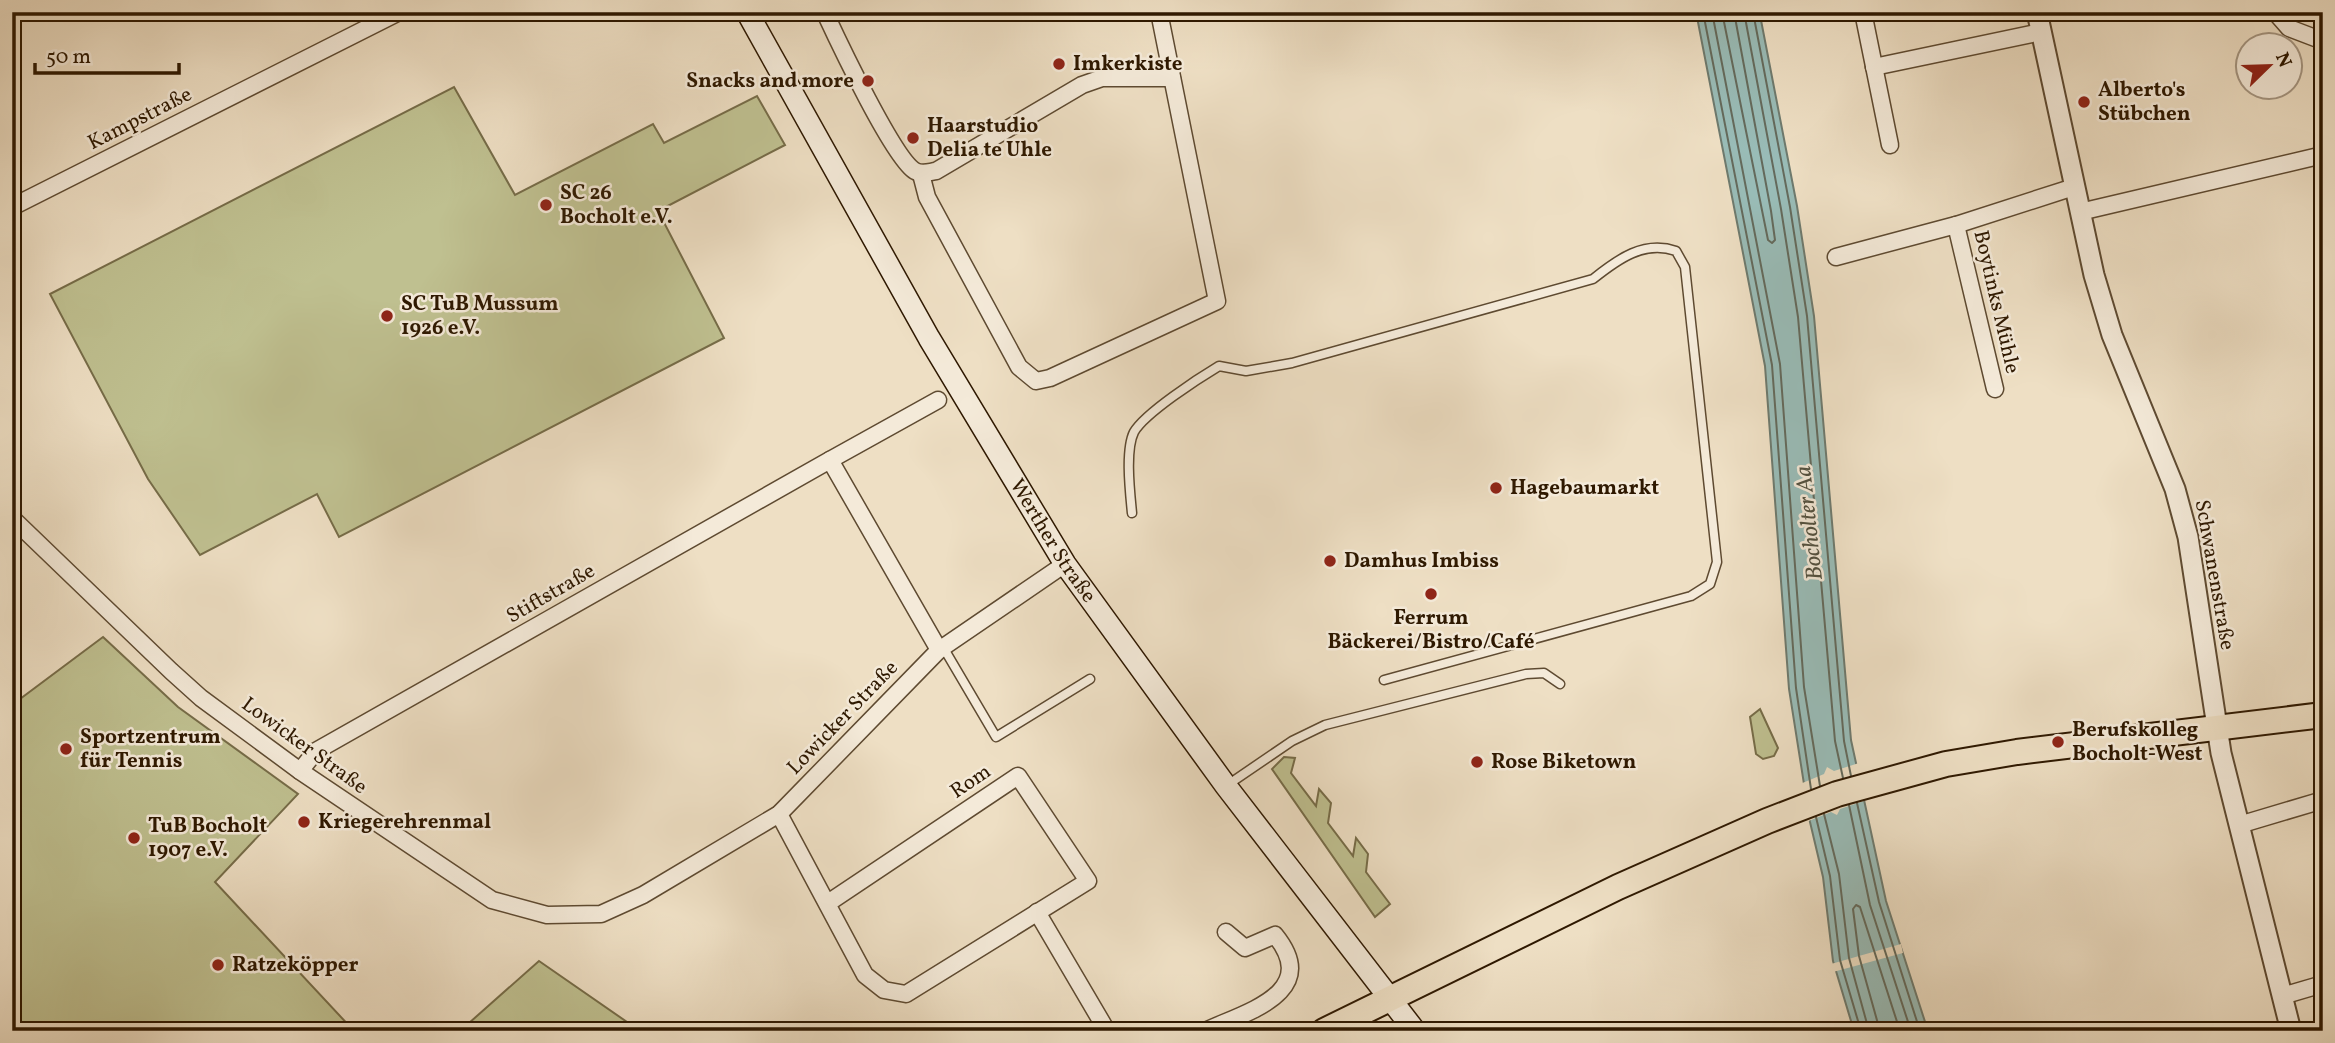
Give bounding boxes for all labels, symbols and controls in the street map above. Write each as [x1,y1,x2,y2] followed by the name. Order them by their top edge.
[35,32,178,76] scale bar
[2234,32,2304,102] north arrow
[46,43,91,72] text: 50 m
[2268,49,2298,72] text: N
[1073,50,1183,79] place label: Imkerkiste
[1051,56,1067,72] marker: Imkerkiste
[686,67,854,96] place label: Snacks and more
[860,73,876,89] marker: Snacks and more
[2098,76,2191,129] place label: Alberto's Stübchen
[83,80,197,158] street label: Kampstraße
[2076,94,2092,110] marker: Alberto's Stübchen
[927,112,1052,165] place label: Haarstudio Delia te Uhle
[905,130,921,146] marker: Haarstudio Delia te Uhle
[560,179,673,232] place label: SC 26 Bocholt e.V.
[538,197,554,213] marker: SC 26 Bocholt e.V.
[1965,228,2027,376] street label: Boytinks Mühle
[401,290,559,343] place label: SC TuB Mussum 1926 e.V.
[379,308,395,324] marker: SC TuB Mussum 1926 e.V.
[1788,464,1832,582] water label: Bocholter Aa
[1003,473,1103,609] street label: Werther Straße
[1510,474,1659,503] place label: Hagebaumarkt
[1488,480,1504,496] marker: Hagebaumarkt
[2187,498,2241,652] street label: Schwanenstraße
[1344,547,1499,576] place label: Damhus Imbiss
[1322,553,1338,569] marker: Damhus Imbiss
[501,557,601,631] street label: Stiftstraße
[1423,586,1439,602] marker: Ferrum Bäckerei/Bistro/Café
[1328,604,1534,657] place label: Ferrum Bäckerei/Bistro/Café
[781,654,905,782] street label: Lowicker Straße
[235,690,373,802] street label: Lowicker Straße
[2072,716,2202,769] place label: Berufskolleg Bocholt-West
[80,723,221,776] place label: Sportzentrum für Tennis
[2050,734,2066,750] marker: Berufskolleg Bocholt-West
[58,741,74,757] marker: Sportzentrum für Tennis
[1491,748,1637,777] place label: Rose Biketown
[1469,754,1485,770] marker: Rose Biketown
[945,758,997,806] street label: Rom
[318,808,491,837] place label: Kriegerehrenmal
[148,812,267,865] place label: TuB Bocholt 1907 e.V.
[296,814,312,830] marker: Kriegerehrenmal
[126,830,142,846] marker: TuB Bocholt 1907 e.V.
[232,951,359,980] place label: Ratzeköpper
[210,957,226,973] marker: Ratzeköpper

